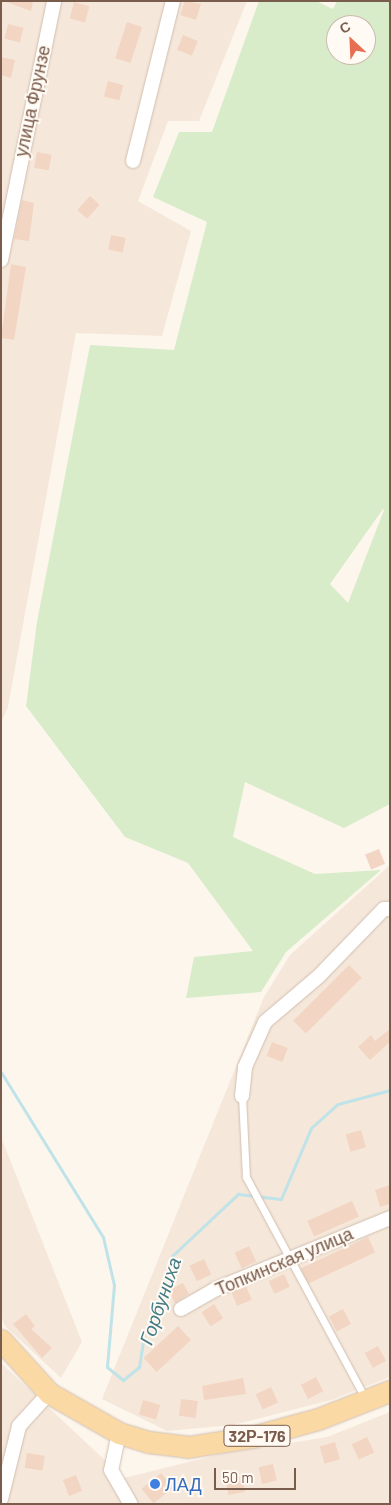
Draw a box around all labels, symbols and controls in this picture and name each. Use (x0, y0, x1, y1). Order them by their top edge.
north arrow (326, 15, 376, 65)
text: С (337, 17, 353, 37)
street label: улица Фрунзе (10, 43, 54, 159)
street label: Топкинская улица (212, 1222, 356, 1300)
water label: Горбуниха (134, 1254, 186, 1348)
road number: 32Р-176 (223, 1422, 291, 1450)
scale bar (216, 1458, 298, 1490)
text: 50 m (222, 1468, 254, 1486)
place label: ЛАД (165, 1473, 202, 1495)
marker: ЛАД (149, 1478, 161, 1490)

